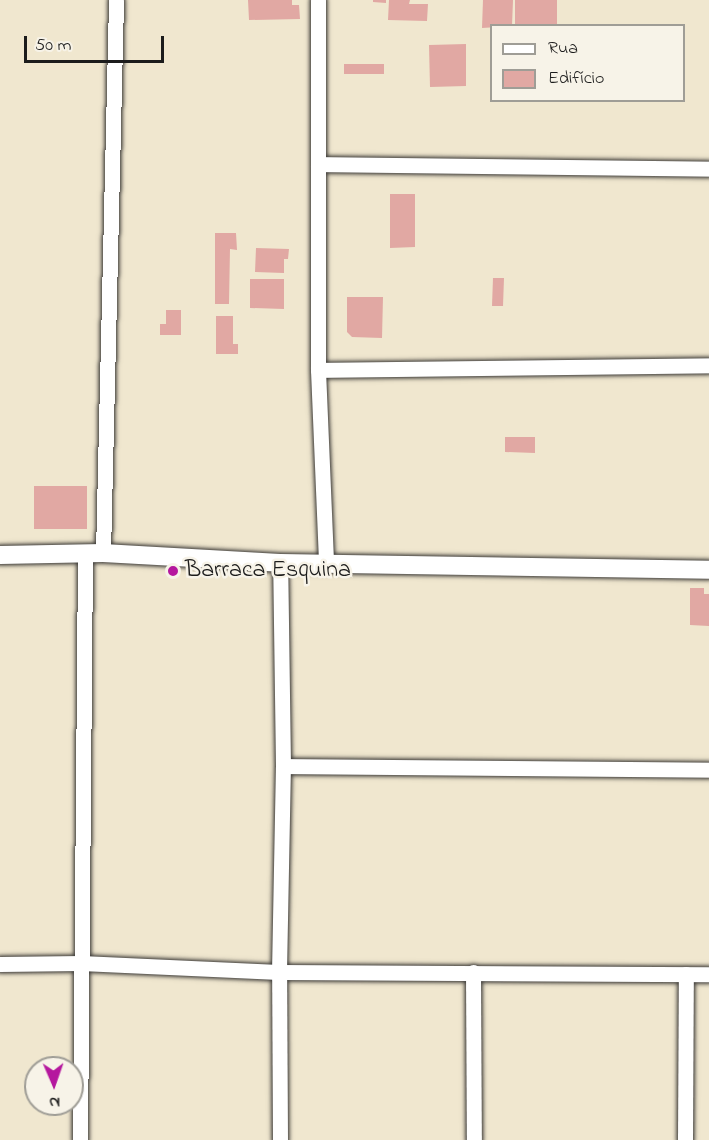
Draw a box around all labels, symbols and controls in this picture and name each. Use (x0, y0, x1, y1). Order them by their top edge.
scale bar (27, 24, 166, 62)
legend (490, 24, 685, 102)
text: 50 m (35, 33, 72, 59)
text: Rua (548, 36, 578, 62)
text: Edifício (548, 66, 604, 92)
place label: Barraca Esquina (185, 557, 351, 585)
marker: Barraca Esquina (166, 564, 180, 578)
north arrow (24, 1056, 84, 1116)
text: N (49, 1090, 60, 1114)

